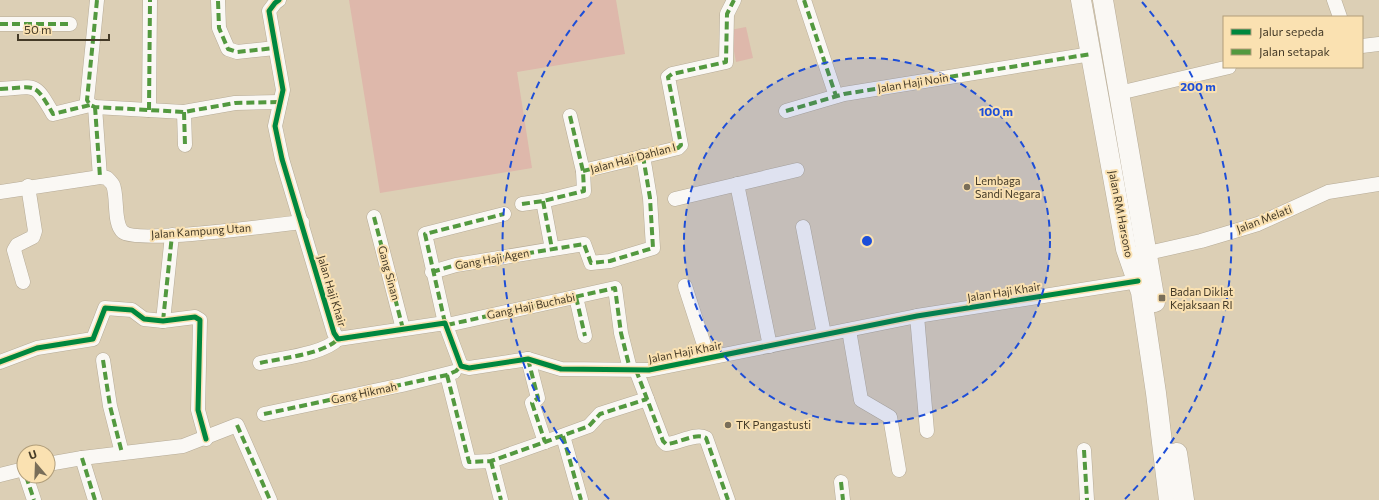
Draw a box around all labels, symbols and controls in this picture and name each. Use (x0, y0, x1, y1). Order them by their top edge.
scale bar (18, 16, 109, 42)
legend (1223, 16, 1363, 68)
text: 50 m (24, 22, 52, 36)
text: Jalur sepeda (1259, 24, 1324, 39)
text: Jalan setapak (1259, 44, 1331, 59)
street label: Jalan Haji Noin (877, 70, 949, 96)
text: 200 m (1180, 79, 1216, 93)
text: 100 m (979, 104, 1013, 118)
street label: Jalan Haji Dahlan I (589, 140, 677, 176)
street label: Jalan RM Harsono (1106, 169, 1136, 259)
place label: Lembaga Sandi Negara (975, 174, 1041, 200)
marker: Lembaga Sandi Negara (962, 182, 972, 192)
street label: Jalan Melati (1234, 202, 1294, 236)
street label: Jalan Kampung Utan (150, 221, 252, 241)
centre of rings (860, 234, 874, 248)
street label: Gang Sinan (376, 244, 403, 302)
street label: Gang Haji Agen (454, 246, 530, 271)
street label: Jalan Haji Khair (314, 253, 350, 329)
street label: Jalan Haji Khair (966, 279, 1042, 305)
place label: Badan Diklat Kejaksaan RI (1170, 285, 1234, 311)
street label: Gang Haji Buchabi (486, 290, 576, 321)
marker: Badan Diklat Kejaksaan RI (1157, 293, 1167, 303)
street label: Jalan Haji Khair (647, 338, 723, 366)
street label: Gang Hikmah (330, 379, 398, 406)
place label: TK Pangastusti (736, 418, 811, 431)
marker: TK Pangastusti (723, 420, 733, 430)
north arrow (16, 444, 56, 484)
text: U (27, 447, 38, 462)

